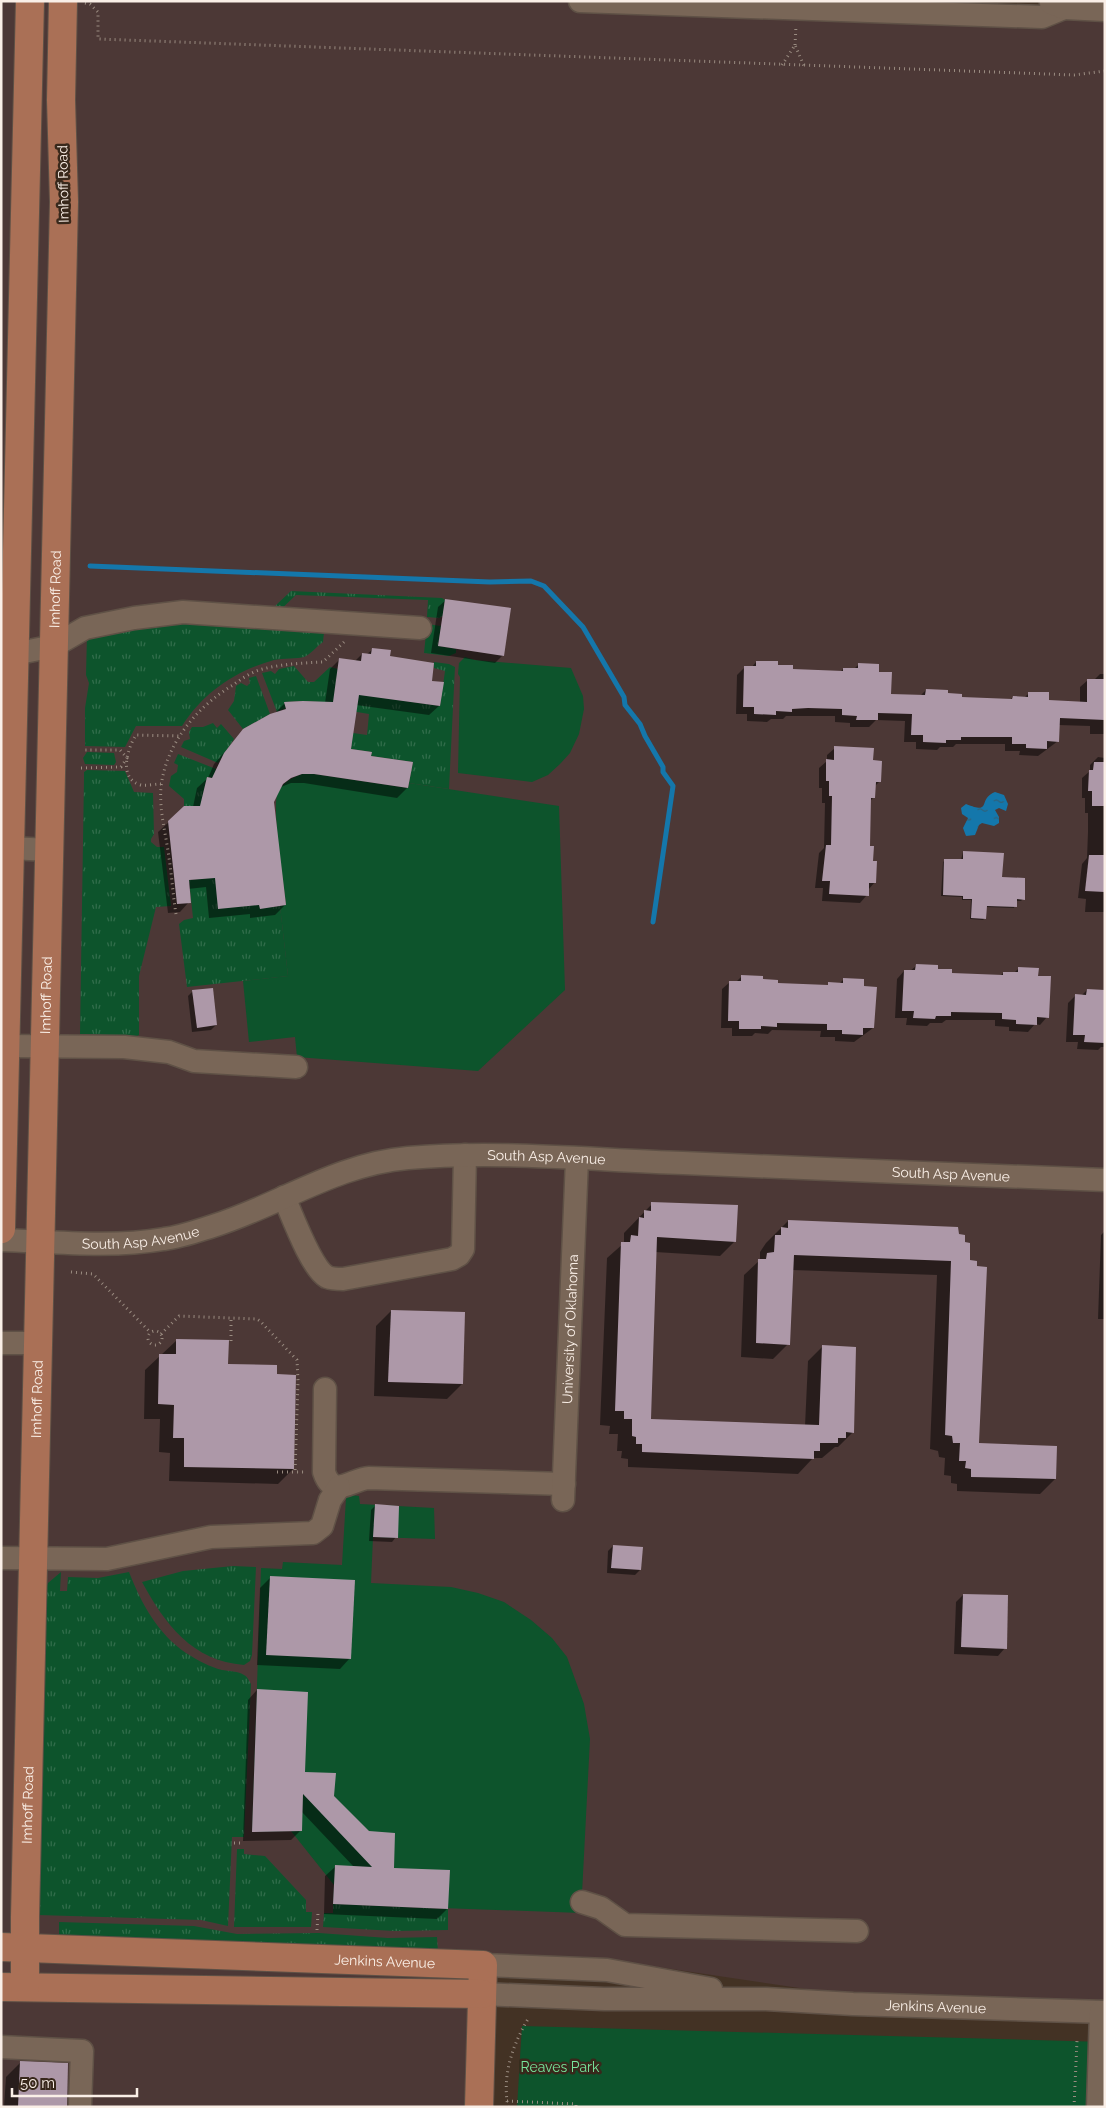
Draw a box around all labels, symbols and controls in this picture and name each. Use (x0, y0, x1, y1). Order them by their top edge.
street label: Imhoff Road (54, 145, 72, 223)
street label: Imhoff Road (46, 550, 64, 628)
street label: Imhoff Road (37, 956, 55, 1034)
street label: South Asp Avenue (487, 1147, 606, 1167)
street label: South Asp Avenue (892, 1164, 1010, 1184)
street label: South Asp Avenue (82, 1223, 201, 1252)
street label: University of Oklahoma (559, 1254, 581, 1404)
street label: Imhoff Road (28, 1360, 46, 1438)
street label: Imhoff Road (19, 1766, 36, 1844)
street label: Jenkins Avenue (334, 1951, 435, 1971)
street label: Jenkins Avenue (885, 1997, 986, 2016)
park label: Reaves Park (521, 2059, 600, 2075)
scale bar (12, 2066, 138, 2098)
text: 50 m (20, 2074, 55, 2092)

